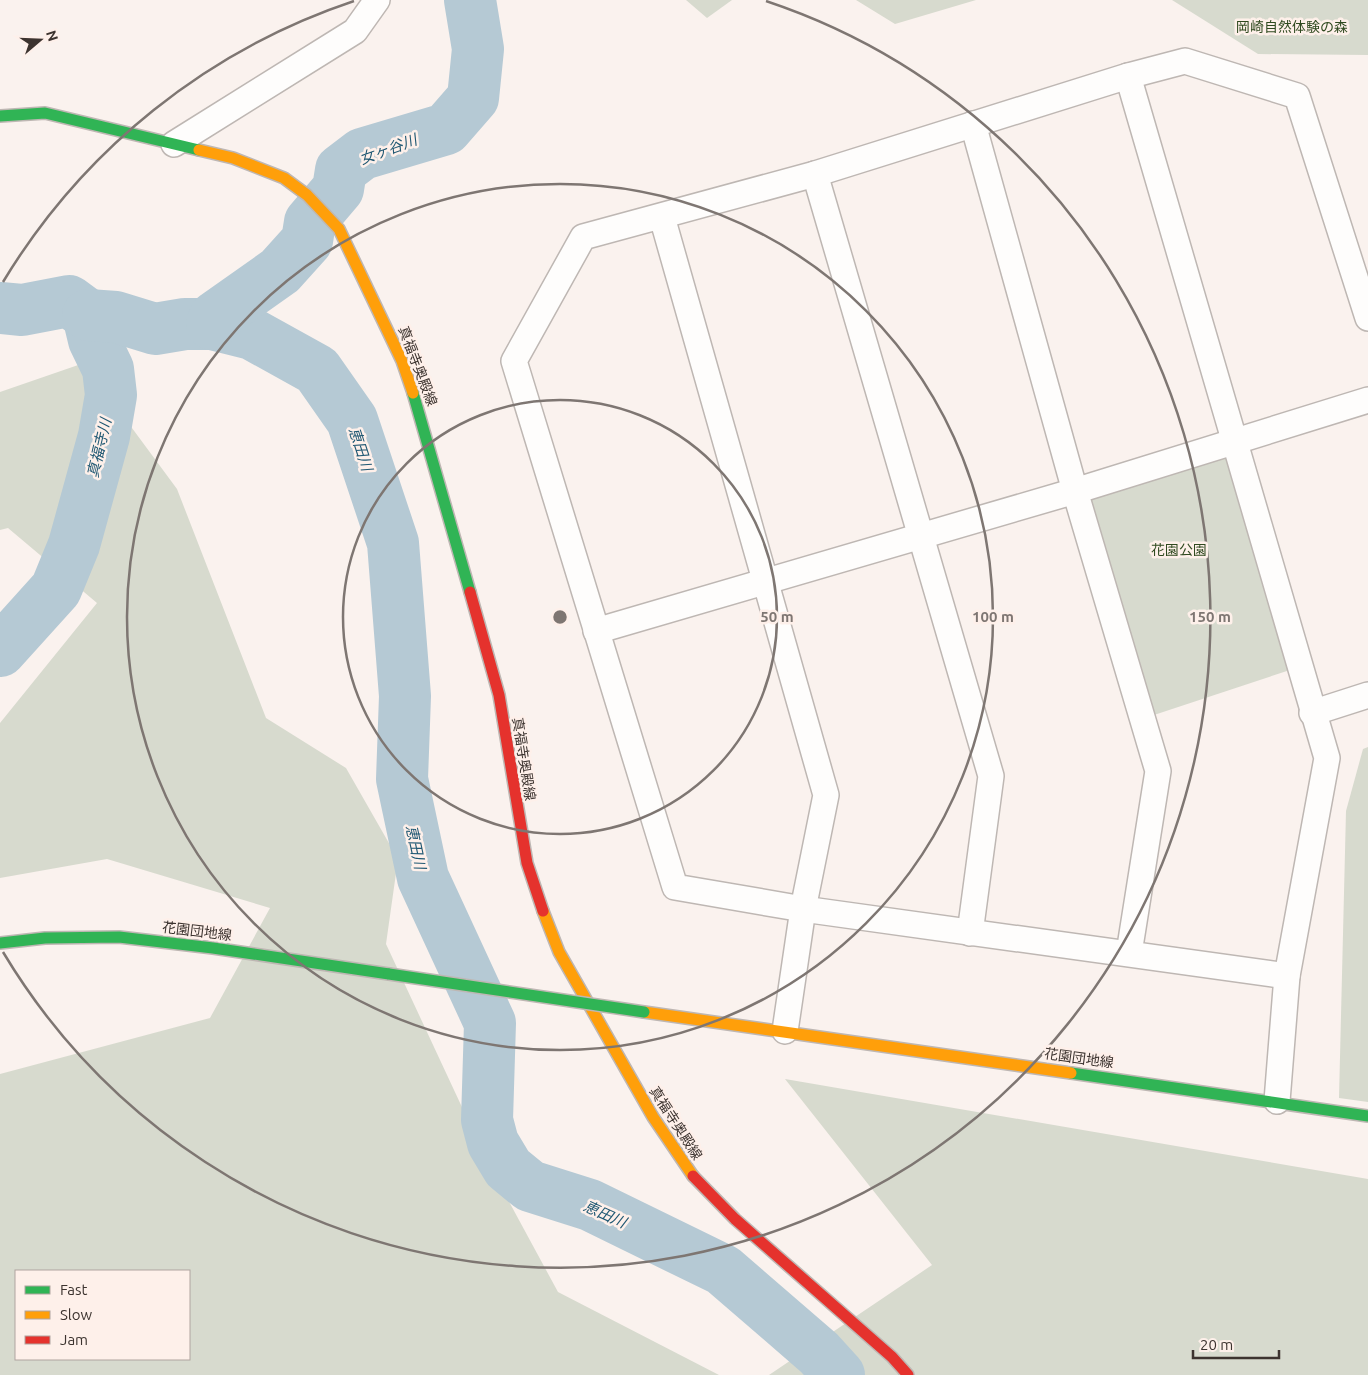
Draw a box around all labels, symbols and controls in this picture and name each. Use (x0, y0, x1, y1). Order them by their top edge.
north arrow (15, 15, 65, 65)
park label: 岡崎自然体験の森 (1236, 19, 1348, 35)
text: N (43, 28, 62, 43)
water label: 女ヶ谷川 (357, 130, 421, 167)
street label: 真福寺奥殿線 (395, 324, 441, 408)
water label: 真福寺川 (84, 415, 114, 479)
water label: 恵田川 (346, 425, 377, 475)
park label: 花園公園 (1151, 542, 1207, 558)
centre of rings (551, 608, 569, 626)
text: 50 m (760, 608, 794, 625)
text: 100 m (972, 608, 1014, 625)
text: 150 m (1189, 608, 1231, 625)
street label: 真福寺奥殿線 (510, 716, 538, 802)
water label: 恵田川 (403, 823, 429, 873)
street label: 花園団地線 (161, 919, 233, 943)
street label: 花園団地線 (1043, 1045, 1115, 1071)
street label: 真福寺奥殿線 (646, 1083, 706, 1163)
water label: 恵田川 (581, 1197, 631, 1232)
legend (15, 1270, 190, 1360)
text: Fast (60, 1281, 88, 1298)
text: Slow (60, 1306, 93, 1323)
scale bar (1193, 1328, 1279, 1360)
text: Jam (60, 1331, 88, 1348)
text: 20 m (1200, 1336, 1233, 1353)

